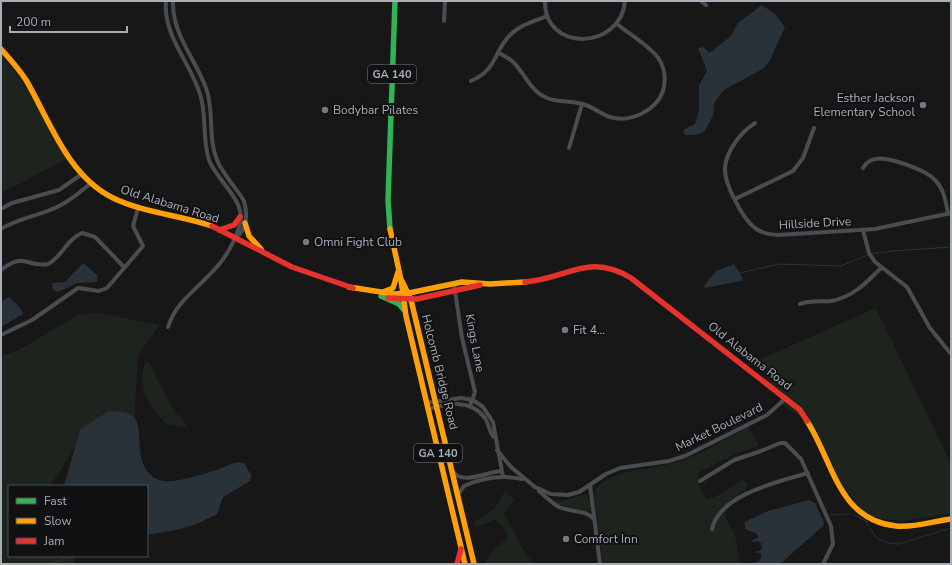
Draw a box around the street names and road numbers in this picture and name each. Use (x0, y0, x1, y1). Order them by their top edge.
road number: GA 140 (368, 65, 416, 83)
street label: Old Alabama Road (119, 181, 221, 227)
street label: Hillside Drive (778, 213, 852, 233)
street label: Kings Lane (462, 312, 488, 374)
street label: Holcomb Bridge Road (418, 313, 462, 431)
street label: Old Alabama Road (705, 318, 795, 394)
street label: Market Boulevard (673, 399, 765, 455)
road number: GA 140 (414, 444, 462, 462)

